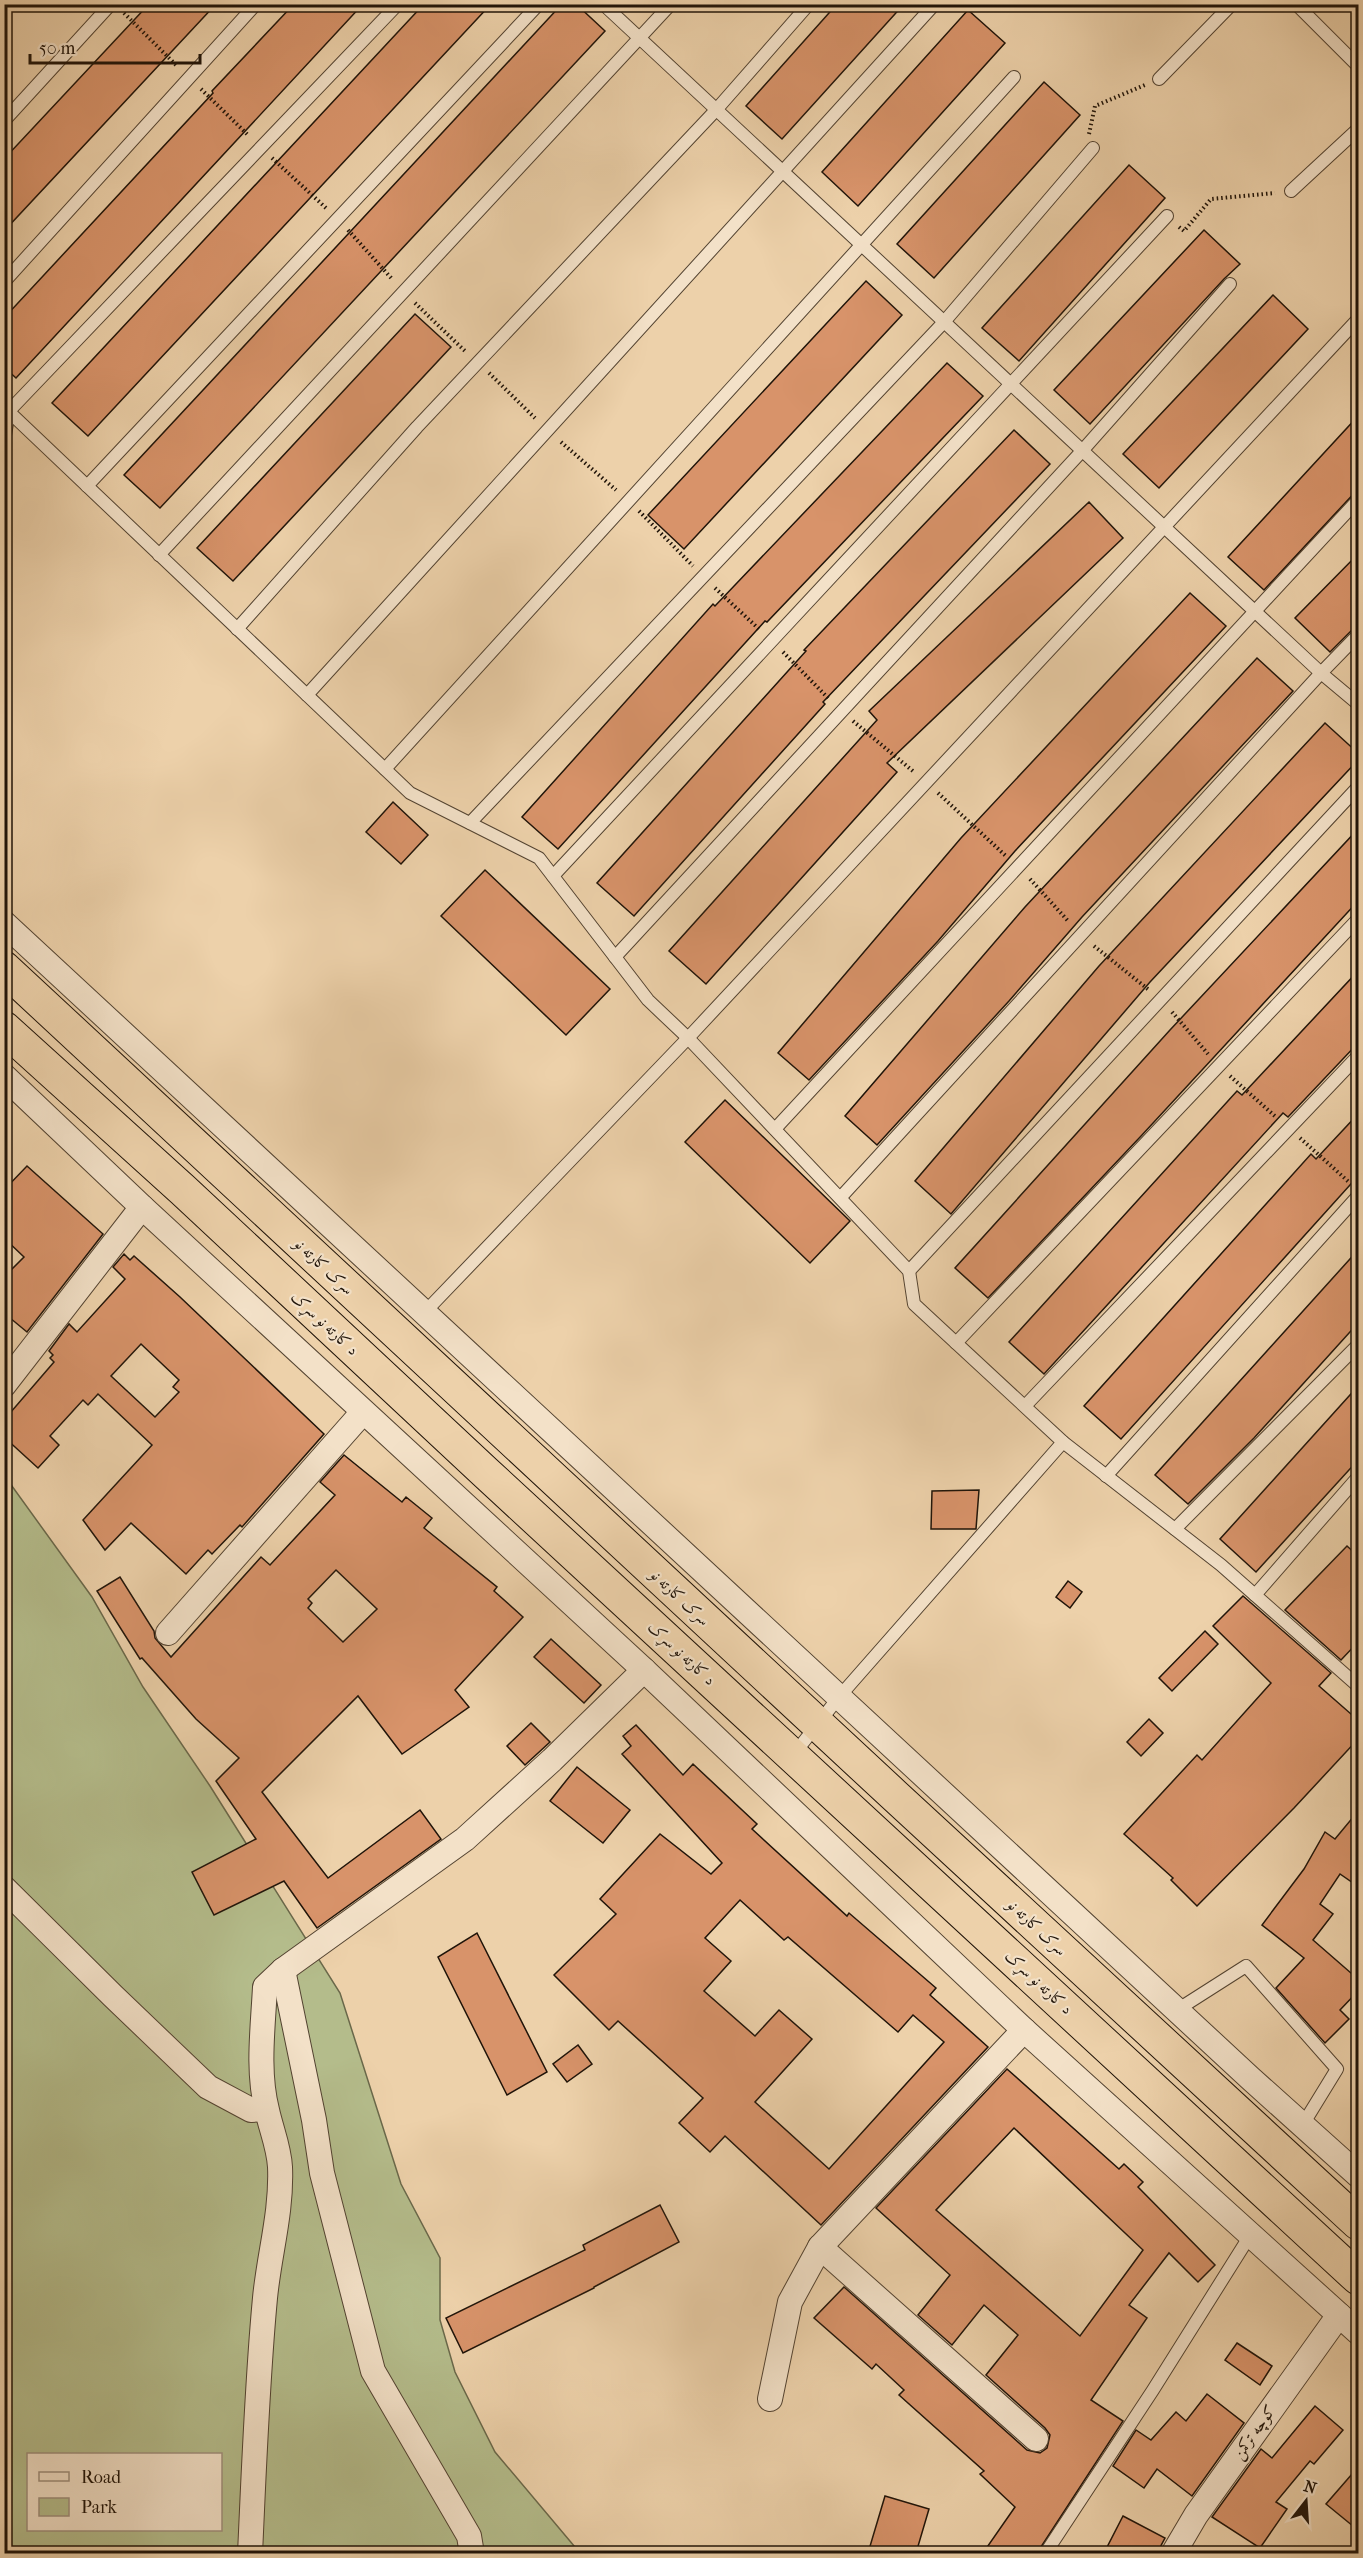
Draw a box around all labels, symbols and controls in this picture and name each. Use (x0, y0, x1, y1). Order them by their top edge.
scale bar (30, 27, 200, 65)
text: 50 m (39, 38, 76, 59)
street label: سرک کارته نو (288, 1232, 358, 1299)
street label: د کارته نو سړک (285, 1287, 363, 1361)
street label: سرک کارته نو (644, 1563, 714, 1630)
street label: د کارته نو سړک (642, 1617, 720, 1691)
street label: سرک کارته نو (1001, 1893, 1071, 1960)
street label: د کارته نو سړک (999, 1946, 1077, 2020)
street label: کوچه ترکمن (1228, 2401, 1281, 2464)
legend (27, 2453, 222, 2531)
text: Road (81, 2467, 121, 2488)
north arrow (1276, 2471, 1336, 2531)
text: N (1302, 2476, 1320, 2498)
text: Park (81, 2497, 118, 2518)

